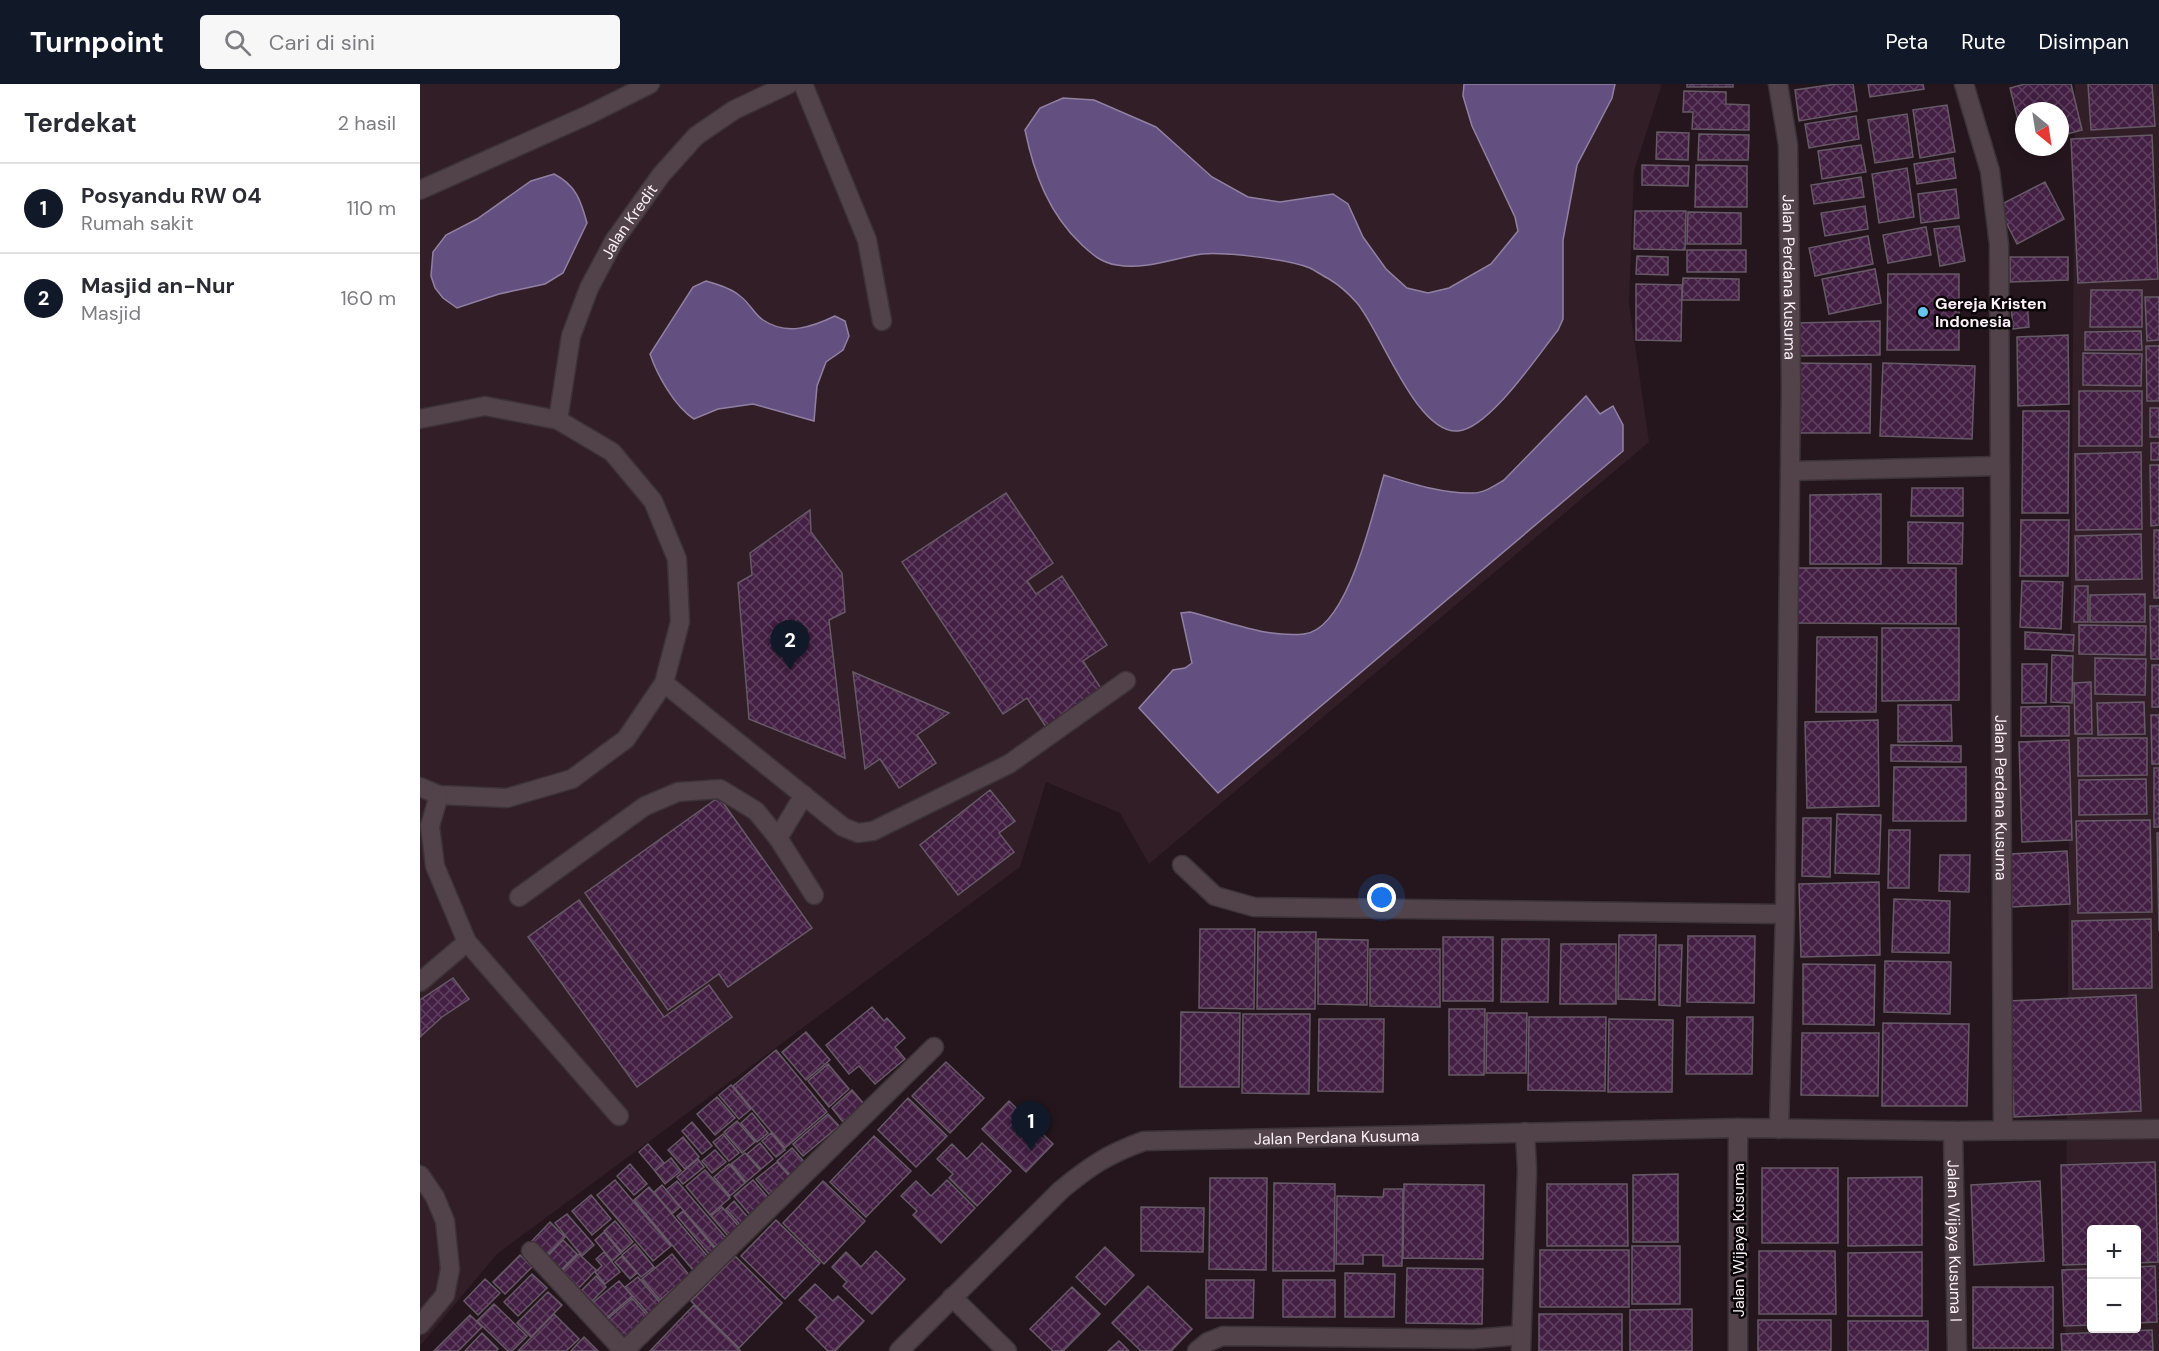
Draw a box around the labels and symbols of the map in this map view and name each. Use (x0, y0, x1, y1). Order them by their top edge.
north arrow (2015, 102, 2069, 156)
street label: Jalan Kredit (596, 180, 662, 263)
street label: Jalan Perdana Kusuma (1778, 194, 1801, 360)
place label: Gereja Kristen Indonesia (1935, 293, 2047, 332)
marker: Gereja Kristen Indonesia (1916, 305, 1930, 319)
pin: 2 (770, 620, 809, 670)
street label: Jalan Perdana Kusuma (1990, 715, 2012, 880)
your location (1367, 883, 1396, 912)
pin: 1 (1012, 1102, 1050, 1151)
street label: Jalan Perdana Kusuma (1254, 1125, 1420, 1150)
street label: Jalan Wijaya Kusuma I (1943, 1160, 1966, 1322)
street label: Jalan Wijaya Kusuma (1728, 1163, 1749, 1317)

